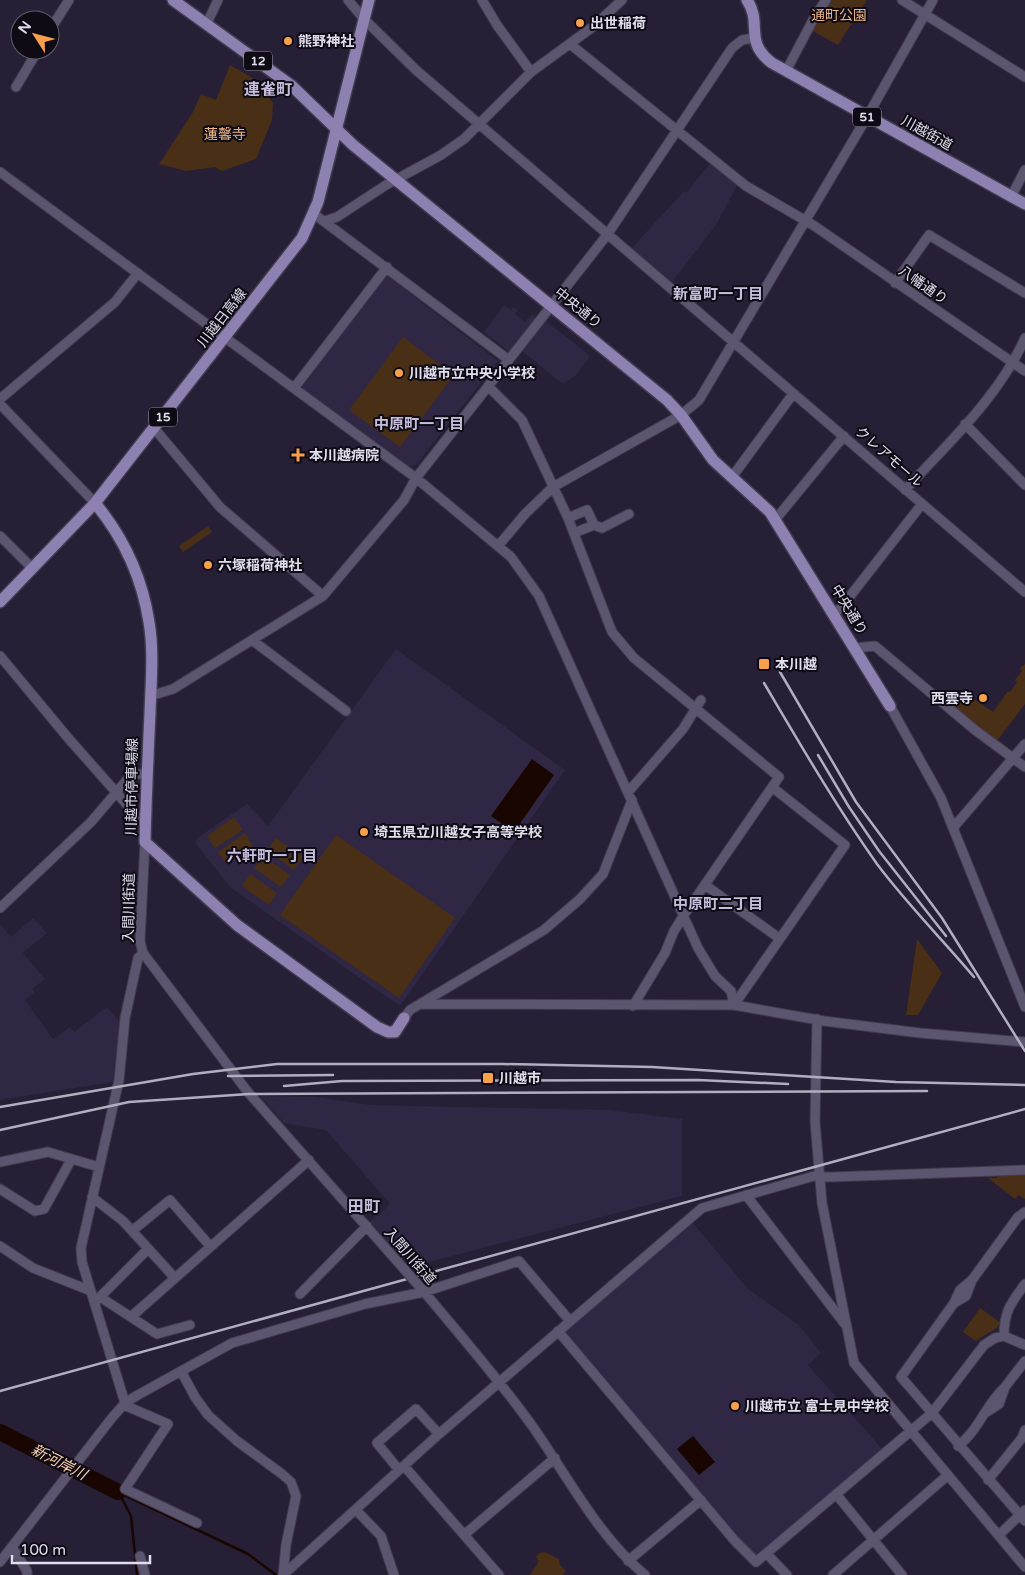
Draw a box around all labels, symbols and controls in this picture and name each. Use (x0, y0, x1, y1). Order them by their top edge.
park label: 通町公園 (811, 7, 867, 24)
north arrow (10, 10, 60, 60)
place label: 出世稲荷 (590, 15, 646, 32)
marker: 出世稲荷 (574, 17, 586, 29)
text: N (15, 18, 35, 37)
place label: 熊野神社 (298, 33, 354, 50)
marker: 熊野神社 (282, 35, 294, 47)
road number: 12 (244, 51, 272, 70)
district label: 連雀町 (244, 80, 292, 100)
road number: 51 (853, 108, 881, 126)
street label: 川越街道 (898, 112, 956, 154)
park label: 蓮馨寺 (204, 126, 246, 143)
street label: 八幡通り (895, 262, 951, 308)
street label: 中央通り (551, 284, 605, 332)
street label: 川越日高線 (194, 285, 250, 351)
district label: 新富町一丁目 (673, 285, 763, 303)
place label: 川越市立中央小学校 (409, 365, 535, 382)
marker: 川越市立中央小学校 (393, 367, 405, 379)
road number: 15 (149, 408, 177, 427)
district label: 中原町一丁目 (374, 415, 464, 433)
street label: クレアモール (852, 423, 926, 491)
place label: 本川越病院 (309, 447, 379, 464)
marker: 本川越病院 (291, 448, 305, 462)
place label: 六塚稲荷神社 (218, 557, 302, 574)
marker: 六塚稲荷神社 (202, 559, 214, 571)
street label: 中央通り (827, 582, 871, 638)
place label: 本川越 (775, 656, 817, 673)
marker: 本川越 (757, 657, 771, 671)
place label: 西雲寺 (931, 690, 973, 707)
marker: 西雲寺 (977, 692, 989, 704)
street label: 川越市停車場線 (123, 738, 141, 836)
place label: 埼玉県立川越女子高等学校 (374, 824, 542, 841)
marker: 埼玉県立川越女子高等学校 (358, 826, 370, 838)
district label: 六軒町一丁目 (227, 847, 317, 865)
street label: 入間川街道 (120, 873, 138, 943)
district label: 中原町二丁目 (673, 895, 763, 913)
place label: 川越市 (499, 1070, 541, 1087)
marker: 川越市 (481, 1071, 495, 1085)
district label: 田町 (348, 1197, 380, 1217)
street label: 入間川街道 (381, 1224, 439, 1288)
place label: 川越市立 富士見中学校 (745, 1398, 889, 1415)
marker: 川越市立 富士見中学校 (729, 1400, 741, 1412)
water label: 新河岸川 (28, 1440, 92, 1485)
scale bar (12, 1532, 150, 1564)
text: 100 m (20, 1541, 66, 1559)

